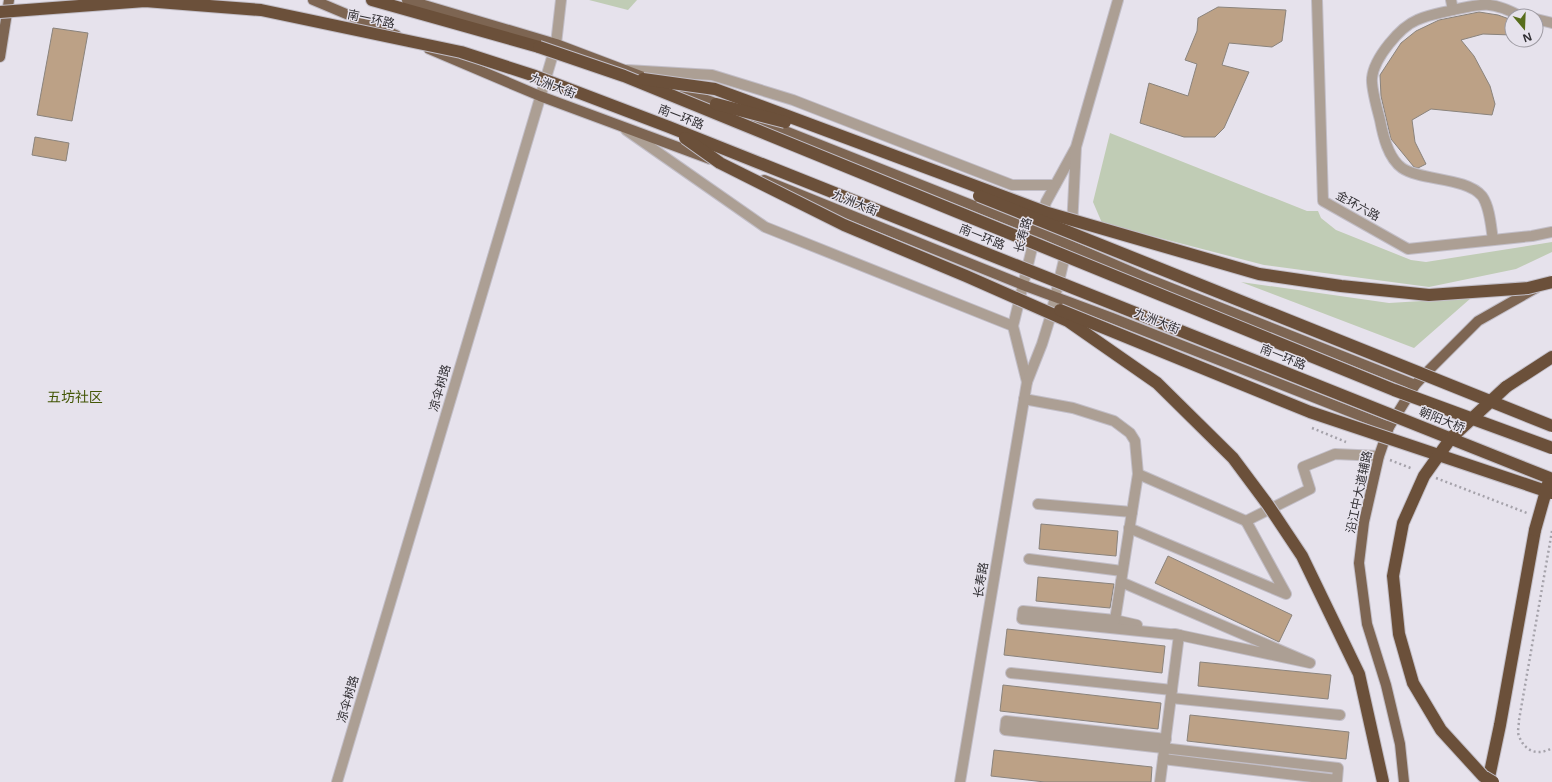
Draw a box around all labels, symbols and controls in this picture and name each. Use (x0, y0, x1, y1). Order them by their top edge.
street label: 南一环路 (346, 5, 396, 32)
north arrow (1504, 8, 1544, 48)
text: N (1521, 29, 1534, 46)
street label: 九洲大街 (528, 69, 579, 102)
street label: 南一环路 (656, 100, 707, 133)
street label: 九洲大街 (830, 186, 881, 219)
street label: 金环六路 (1333, 186, 1383, 225)
street label: 长寿路 (1010, 215, 1035, 254)
street label: 南一环路 (957, 220, 1008, 253)
street label: 九洲大街 (1132, 304, 1183, 337)
street label: 南一环路 (1258, 340, 1309, 373)
street label: 凉伞树路 (425, 362, 454, 413)
district label: 五坊社区 (47, 387, 103, 406)
street label: 朝阳大桥 (1417, 403, 1468, 436)
street label: 沿江中大道辅路 (1341, 449, 1376, 535)
street label: 长寿路 (969, 561, 992, 599)
street label: 凉伞树路 (333, 673, 362, 724)

